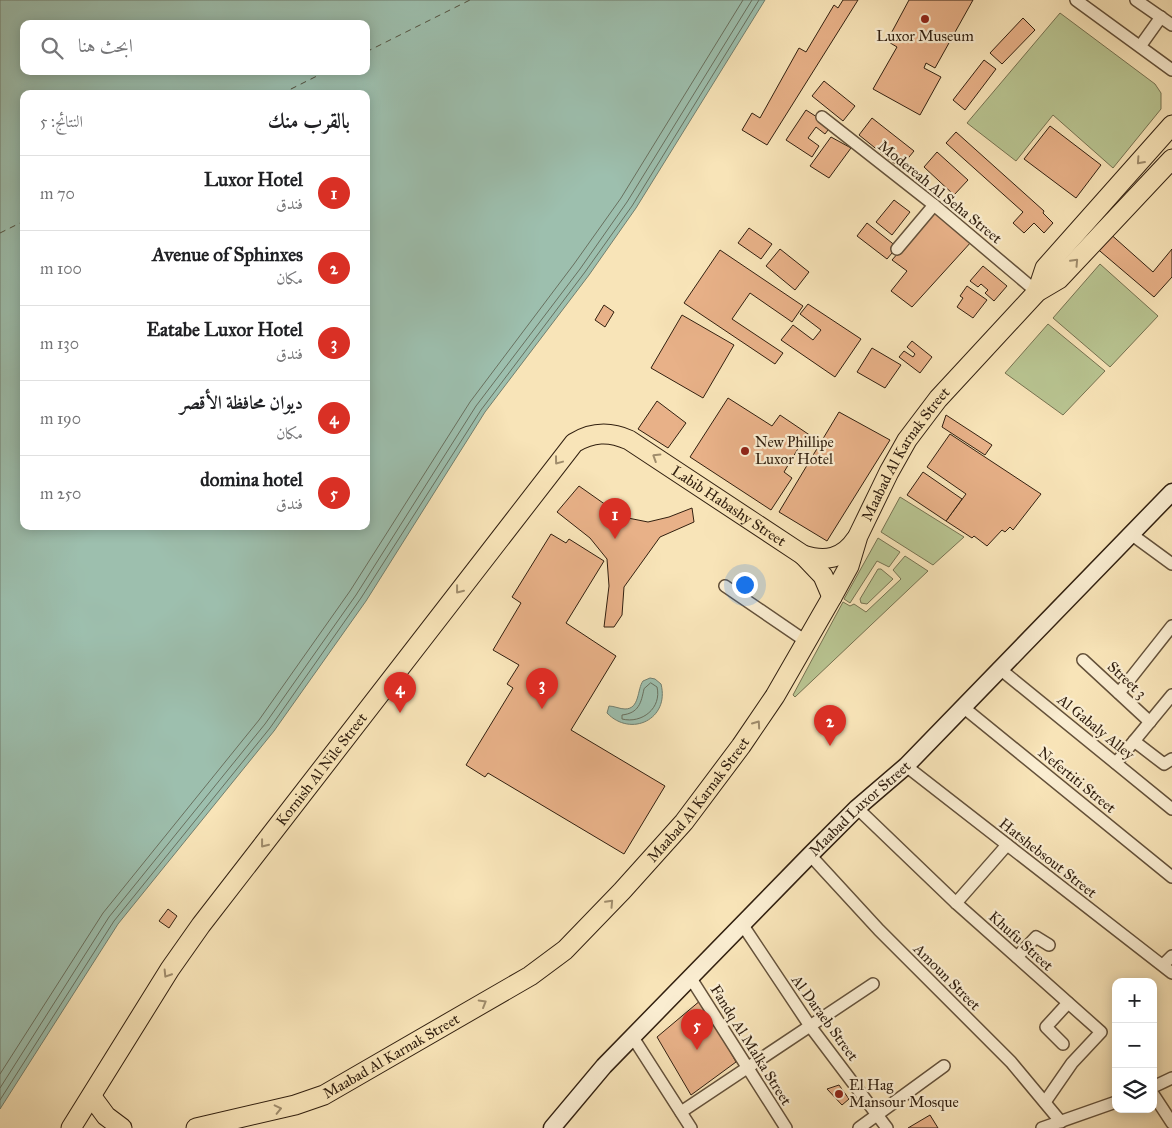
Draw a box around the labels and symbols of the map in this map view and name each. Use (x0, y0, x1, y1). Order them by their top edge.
marker: Luxor Museum (919, 13, 931, 25)
place label: Luxor Museum (876, 27, 974, 45)
street label: Modereah Al Seha Street (875, 137, 1006, 248)
one-way arrow (1136, 156, 1145, 165)
one-way arrow (1069, 259, 1078, 268)
street label: Maabad Al Karnak Street (858, 383, 954, 524)
place label: New Phillipe Luxor Hotel (755, 433, 834, 468)
marker: New Phillipe Luxor Hotel (739, 445, 751, 457)
one-way arrow (653, 454, 662, 464)
one-way arrow (555, 455, 564, 465)
street label: Labib Habashy Street (668, 462, 790, 551)
pin: 1 (599, 498, 631, 539)
your location (732, 572, 758, 598)
one-way arrow (456, 584, 465, 594)
street label: Street 3 (1104, 658, 1150, 702)
pin: 3 (526, 668, 558, 709)
pin: 4 (384, 672, 416, 713)
street label: Al Gabaly Alley (1053, 690, 1139, 764)
pin: 2 (814, 705, 846, 746)
street label: Kornish Al Nile Street (272, 709, 371, 829)
one-way arrow (751, 720, 760, 729)
street label: Maabad Al Karnak Street (643, 733, 754, 866)
street label: Nefertiti Street (1034, 743, 1120, 817)
street label: Maabad Luxor Street (805, 757, 915, 860)
street label: Hatshebsout Street (996, 814, 1101, 902)
one-way arrow (261, 838, 270, 848)
one-way arrow (604, 900, 613, 909)
street label: Khufu Street (985, 907, 1057, 975)
street label: Amoun Street (909, 939, 985, 1015)
one-way arrow (164, 969, 174, 978)
street label: Al Daraeb Street (787, 971, 863, 1065)
street label: Fandq Al Malka Street (706, 981, 796, 1110)
one-way arrow (478, 1000, 487, 1010)
street label: Maabad Al Karnak Street (320, 1009, 463, 1103)
pin: 5 (681, 1009, 713, 1050)
place label: El Hag Mansour Mosque (849, 1076, 959, 1112)
marker: El Hag Mansour Mosque (833, 1088, 845, 1100)
one-way arrow (273, 1104, 282, 1115)

